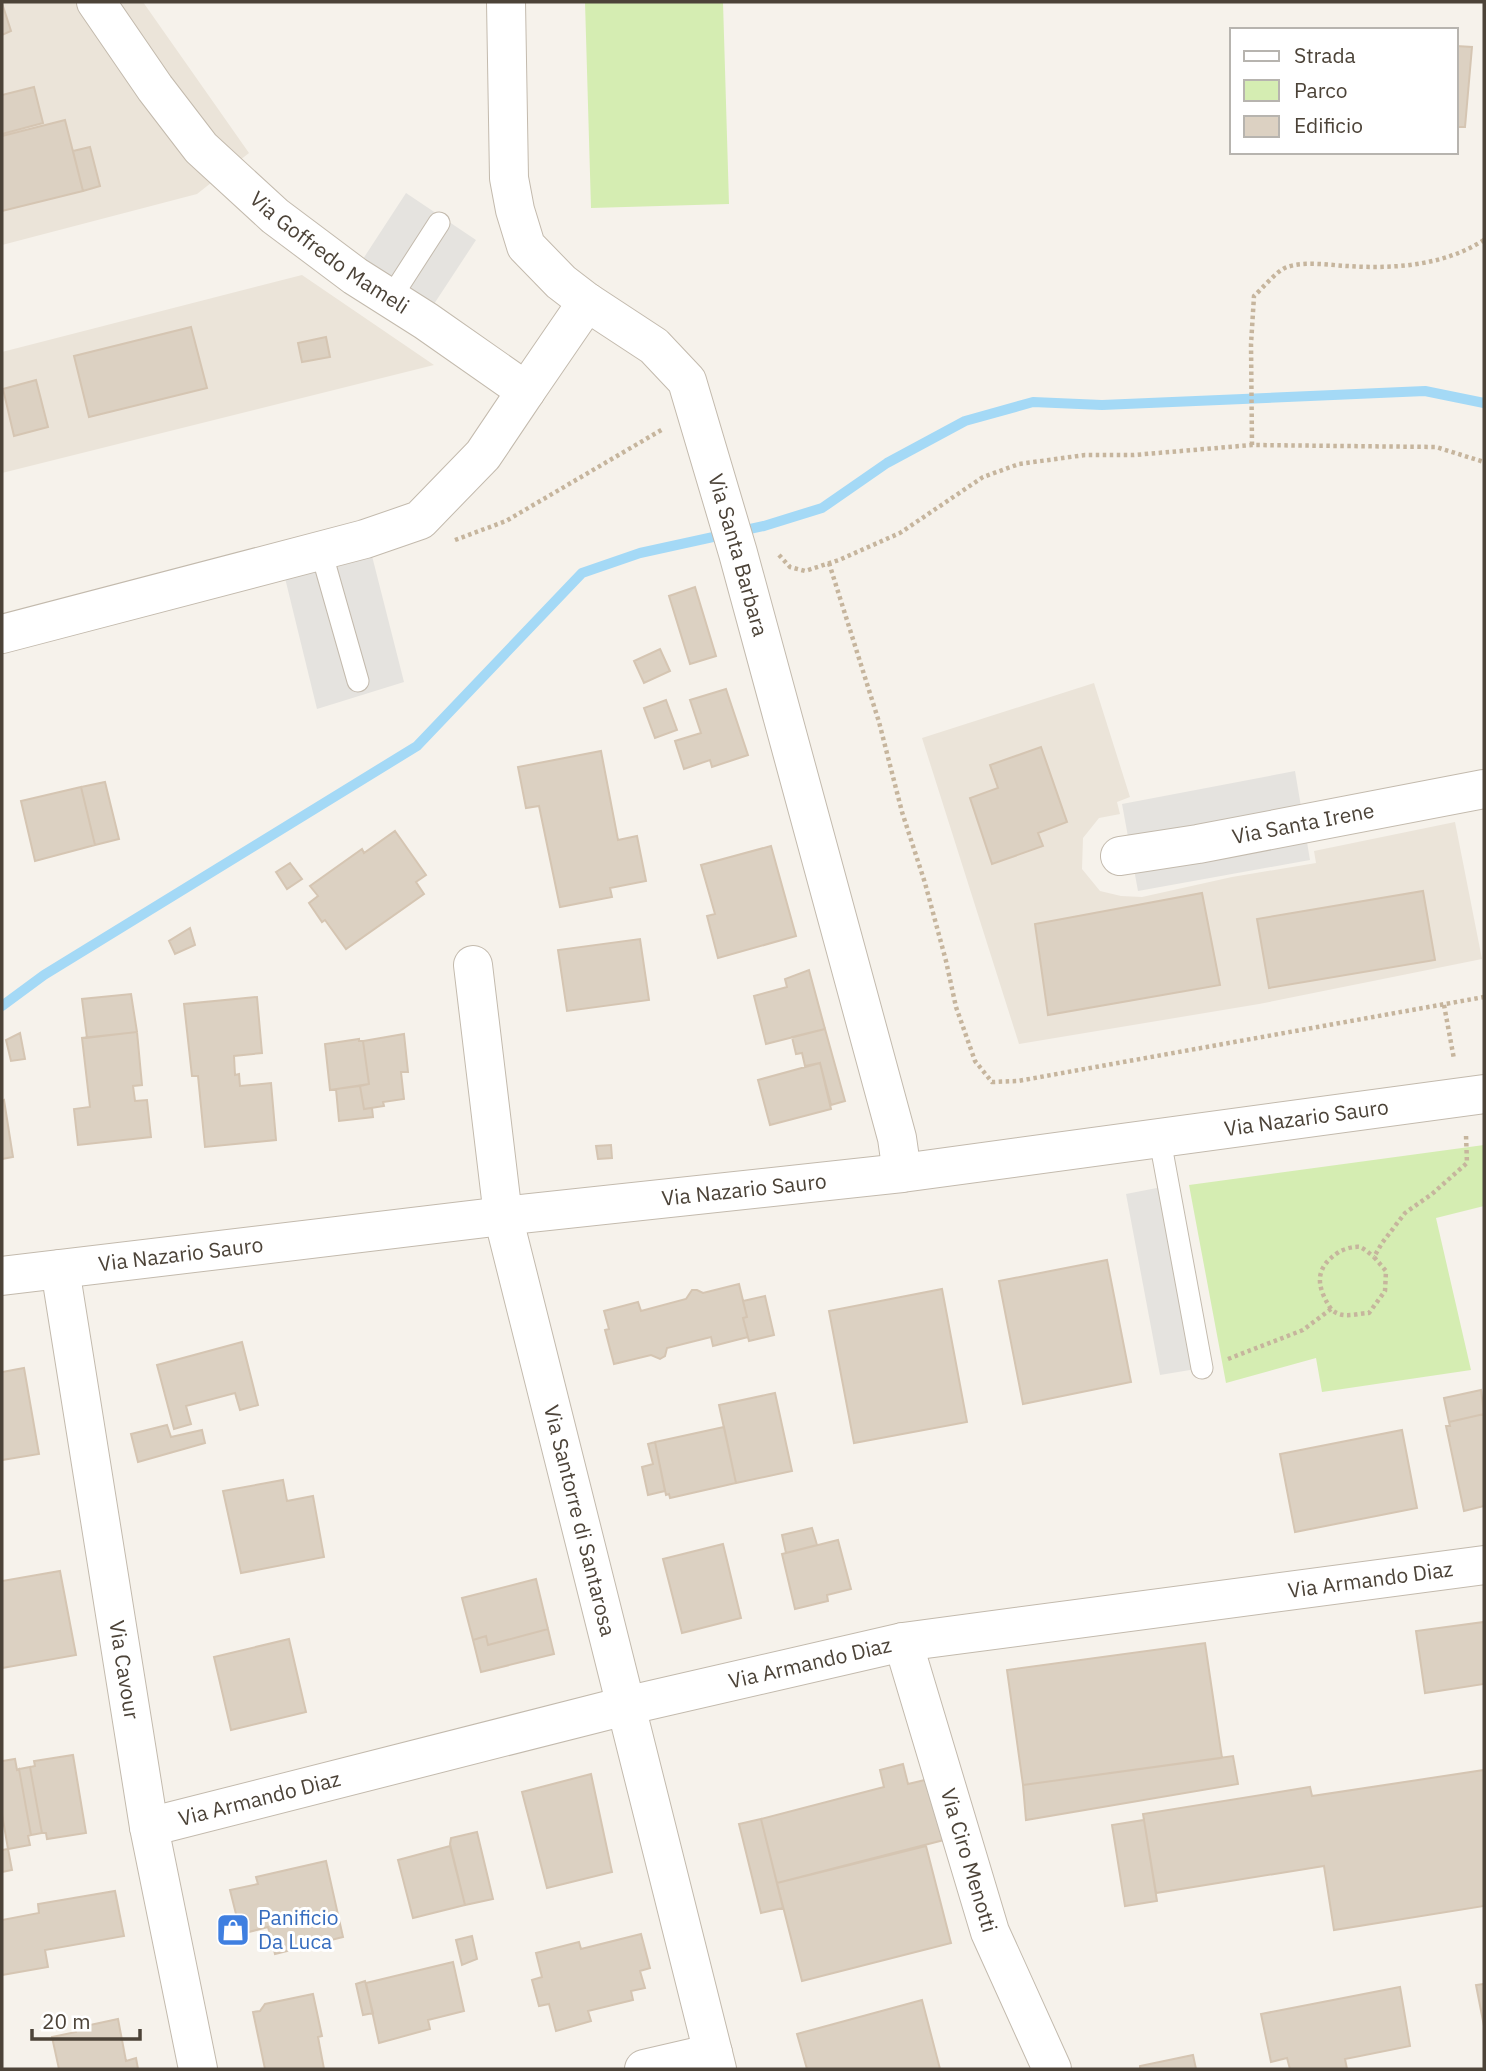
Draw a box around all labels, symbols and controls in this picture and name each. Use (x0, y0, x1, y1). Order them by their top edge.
legend (1230, 28, 1458, 154)
text: Strada (1294, 41, 1356, 69)
text: Parco (1294, 76, 1348, 104)
text: Edificio (1294, 111, 1363, 139)
street label: Via Goffredo Mameli (244, 185, 415, 320)
street label: Via Santa Barbara (702, 470, 775, 640)
street label: Via Santa Irene (1230, 795, 1376, 850)
street label: Via Nazario Sauro (1222, 1092, 1390, 1142)
street label: Via Nazario Sauro (660, 1166, 828, 1212)
street label: Via Nazario Sauro (97, 1230, 265, 1277)
street label: Via Santorre di Santarosa (538, 1402, 623, 1639)
street label: Via Armando Diaz (1286, 1554, 1455, 1604)
street label: Via Cavour (103, 1618, 147, 1722)
street label: Via Armando Diaz (726, 1630, 894, 1695)
street label: Via Armando Diaz (175, 1764, 343, 1832)
street label: Via Ciro Menotti (935, 1785, 1004, 1935)
place label: Panificio Da Luca (258, 1903, 338, 1955)
shop icon: Panificio Da Luca (214, 1911, 252, 1949)
scale bar (32, 1997, 140, 2041)
text: 20 m (42, 2007, 91, 2035)

